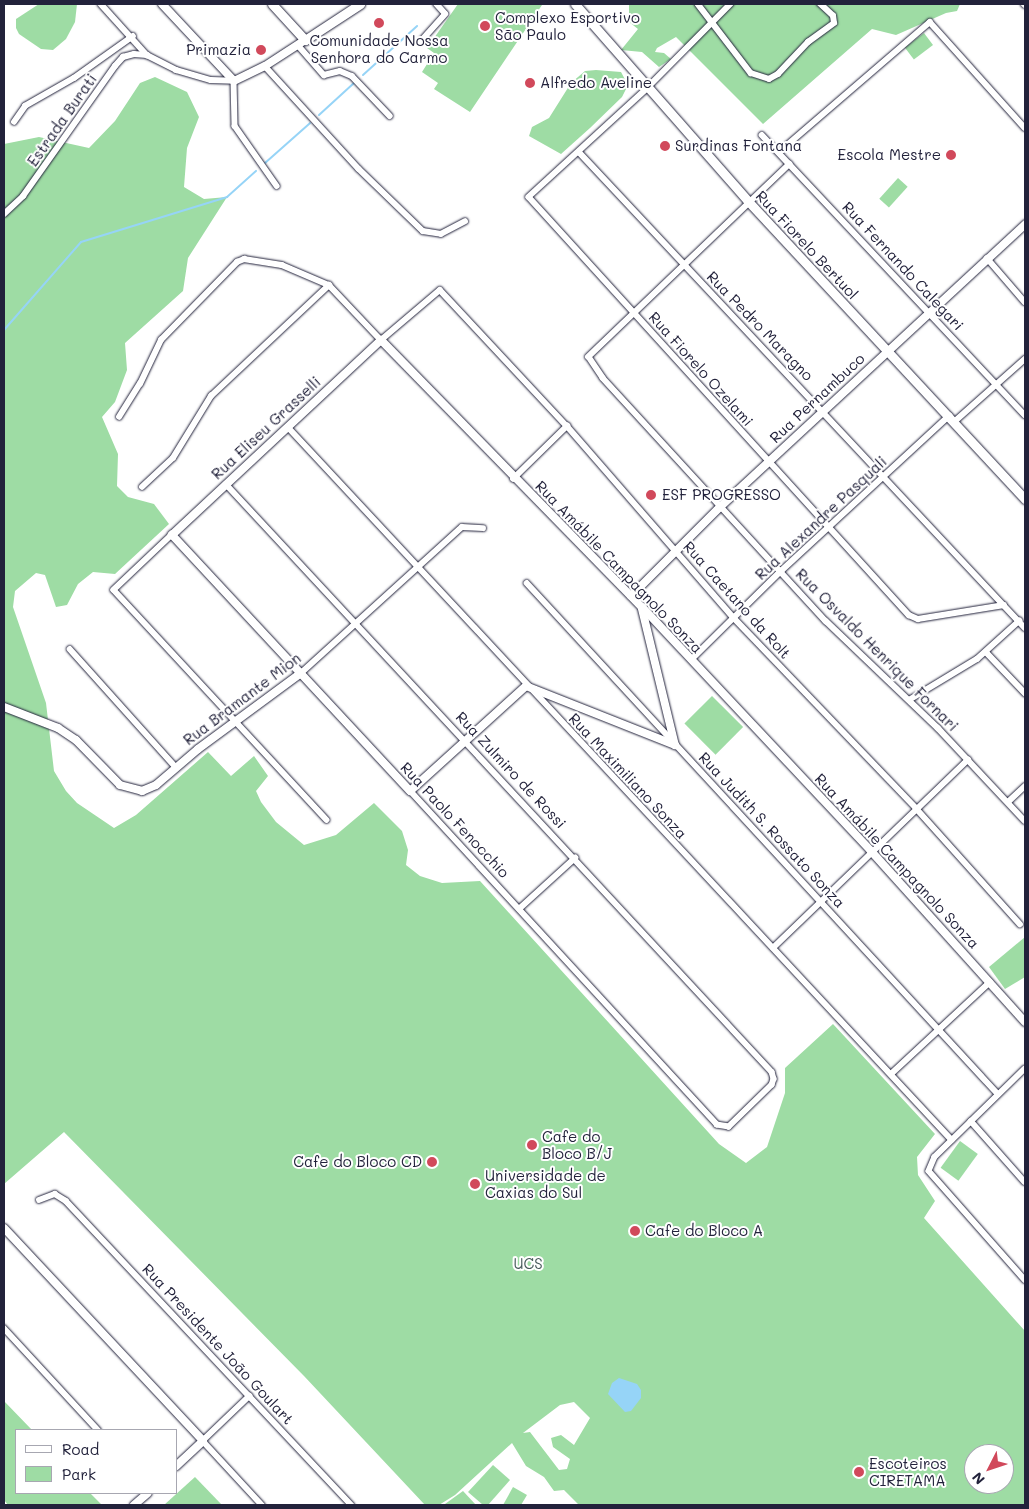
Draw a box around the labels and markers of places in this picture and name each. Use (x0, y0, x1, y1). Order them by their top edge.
place label: Complexo Esportivo São Paulo (495, 8, 640, 43)
marker: Comunidade Nossa Senhora do Carmo (373, 17, 385, 29)
marker: Complexo Esportivo São Paulo (479, 20, 491, 32)
place label: Comunidade Nossa Senhora do Carmo (309, 31, 449, 66)
place label: Primazia (186, 41, 251, 59)
marker: Primazia (255, 44, 267, 56)
place label: Alfredo Aveline (540, 74, 652, 92)
marker: Alfredo Aveline (524, 77, 536, 89)
place label: Surdinas Fontana (675, 137, 802, 155)
marker: Surdinas Fontana (659, 140, 671, 152)
place label: Escola Mestre (838, 146, 941, 164)
marker: Escola Mestre (945, 149, 957, 161)
place label: ESF PROGRESSO (662, 486, 781, 504)
marker: ESF PROGRESSO (644, 488, 658, 502)
place label: Cafe do Bloco B/J (542, 1127, 612, 1162)
marker: Cafe do Bloco B/J (526, 1139, 538, 1151)
place label: Cafe do Bloco CD (293, 1153, 422, 1171)
marker: Cafe do Bloco CD (426, 1156, 438, 1168)
place label: Universidade de Caxias do Sul (485, 1166, 606, 1201)
marker: Universidade de Caxias do Sul (469, 1178, 481, 1190)
place label: Cafe do Bloco A (645, 1222, 763, 1240)
marker: Cafe do Bloco A (629, 1225, 641, 1237)
place label: Escoteiros CIRETAMA (869, 1454, 947, 1489)
marker: Escoteiros CIRETAMA (853, 1466, 865, 1478)

